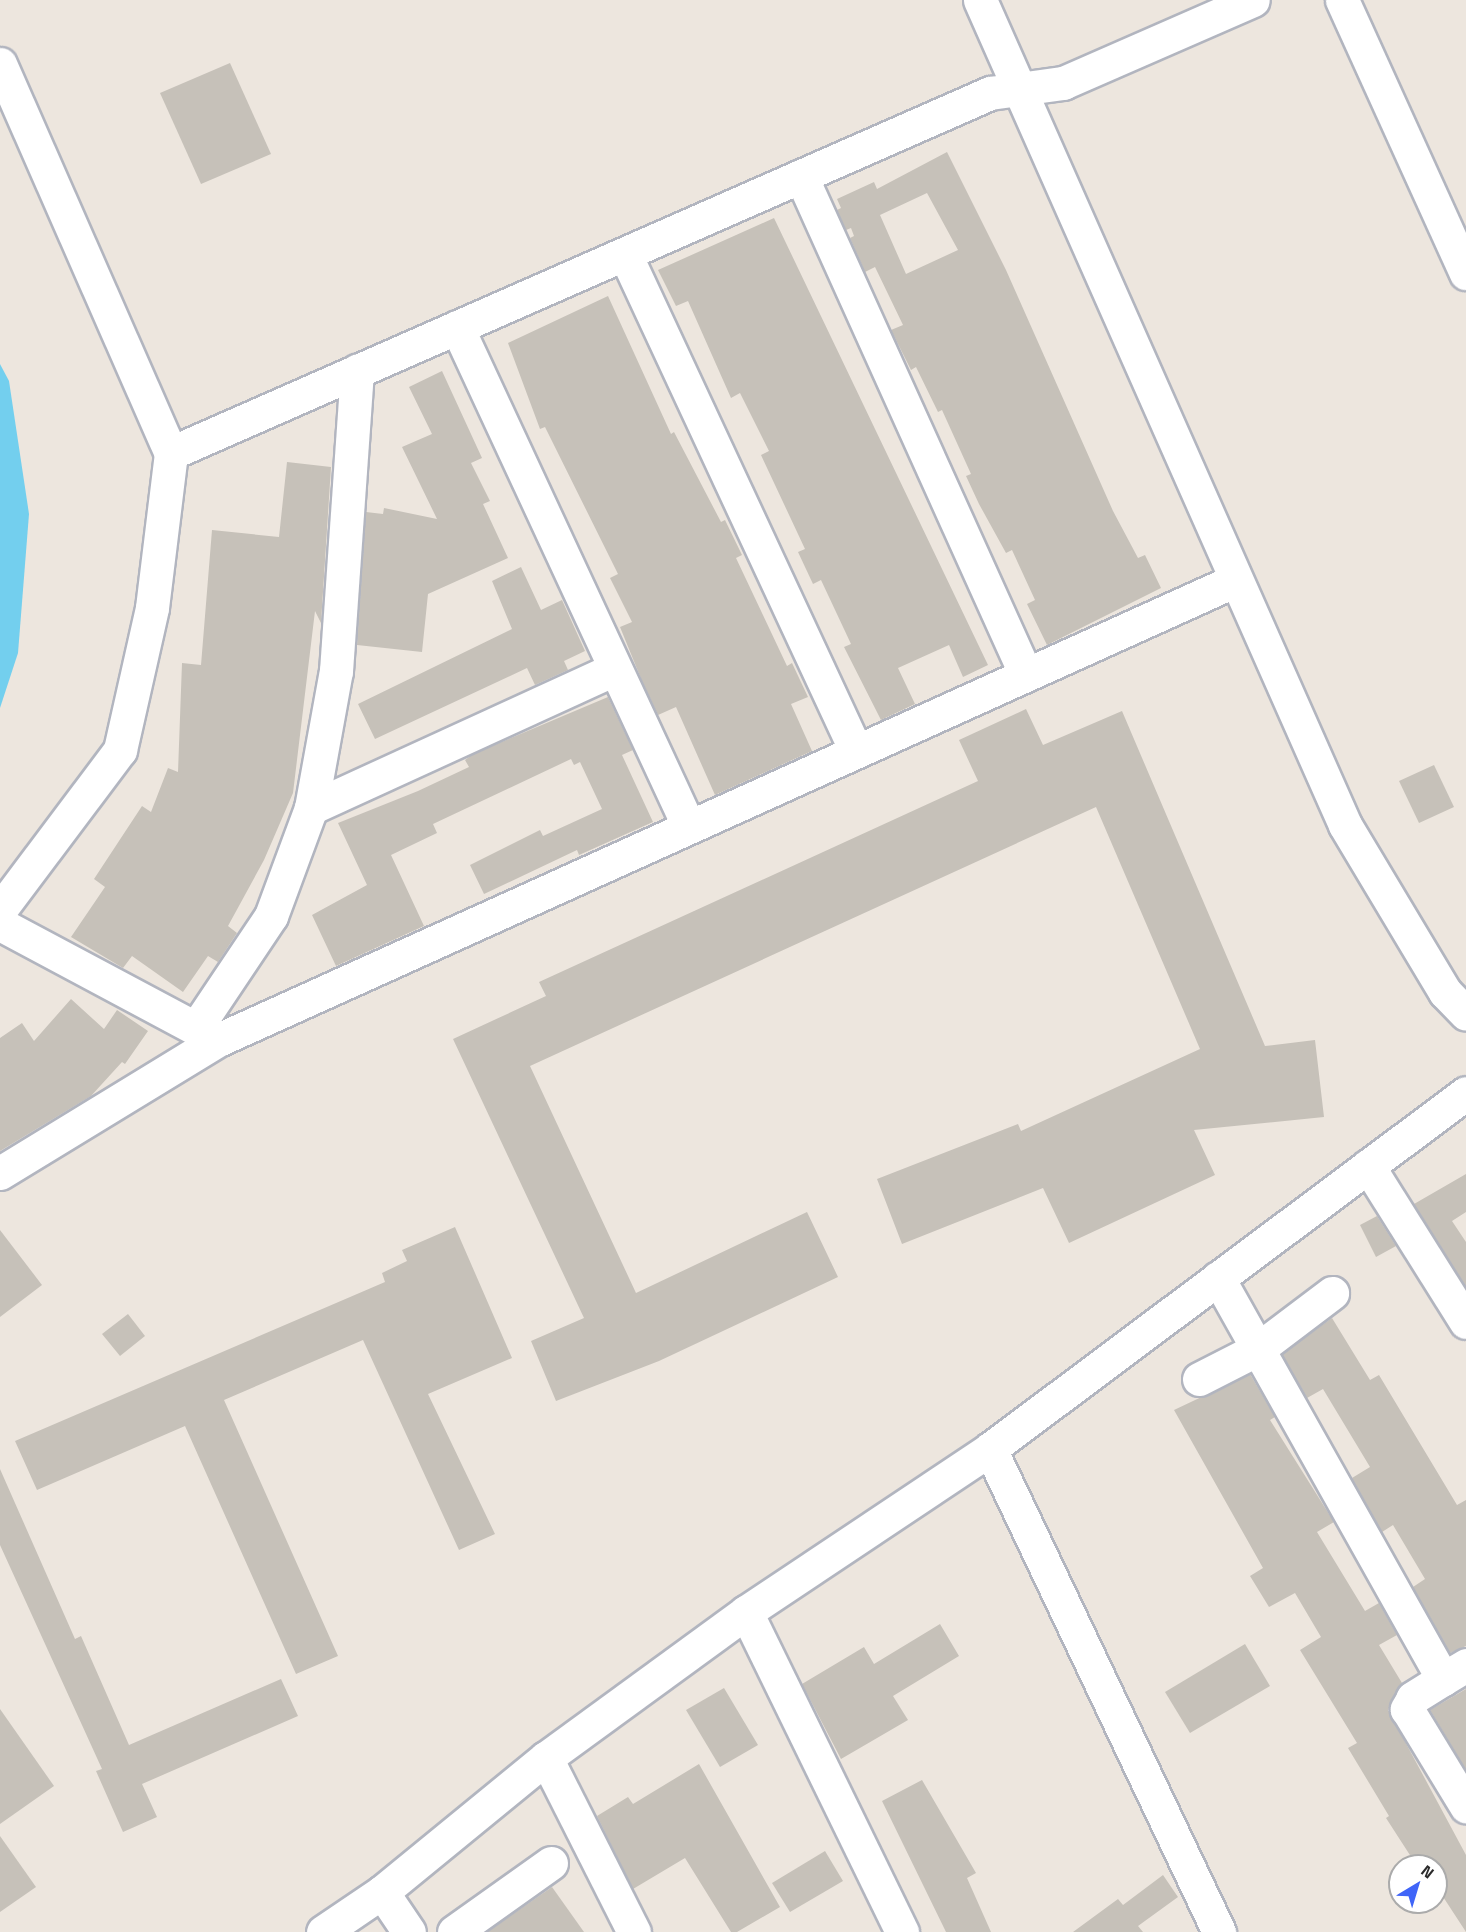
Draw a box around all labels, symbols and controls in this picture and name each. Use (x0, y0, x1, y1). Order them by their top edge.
north arrow (1388, 1854, 1448, 1914)
text: N (1416, 1859, 1440, 1884)

